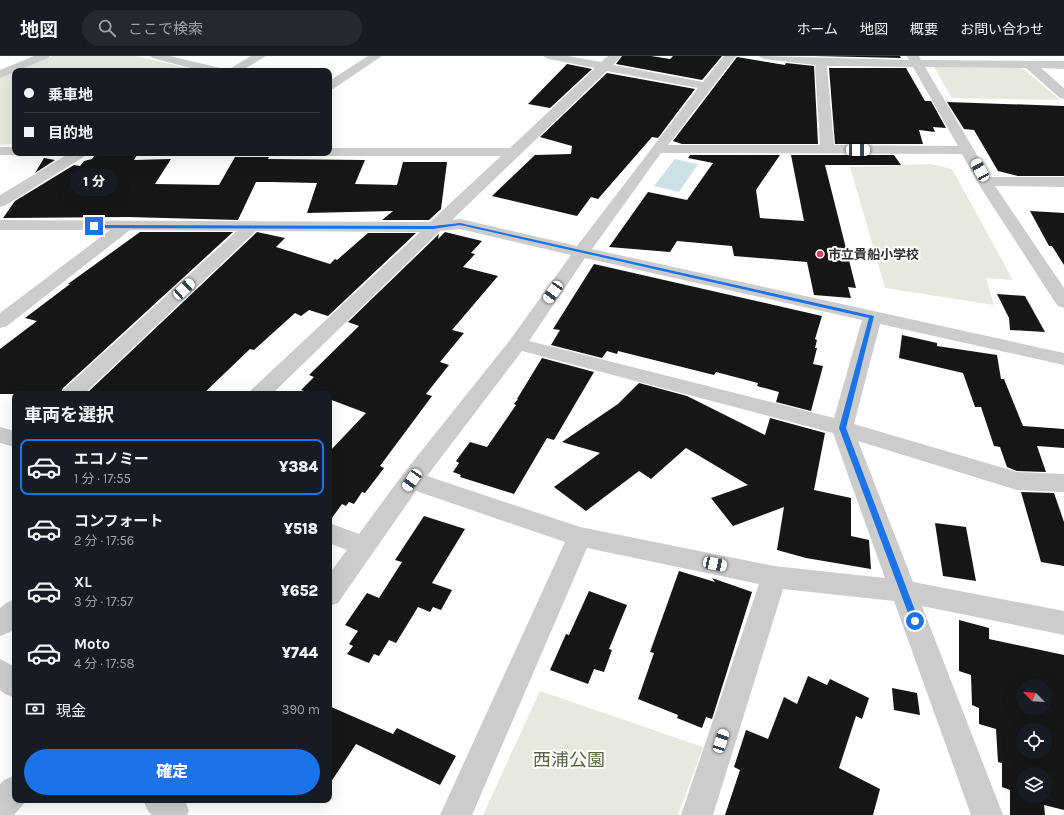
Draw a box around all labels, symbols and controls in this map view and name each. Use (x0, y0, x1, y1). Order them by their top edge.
search box (82, 10, 362, 46)
icon: search (96, 17, 118, 39)
text: 地図 (20, 19, 58, 41)
text: ここで検索 (128, 20, 203, 38)
text: ホーム (796, 21, 838, 38)
text: 地図 (860, 21, 888, 38)
text: 概要 (910, 21, 938, 38)
text: お問い合わせ (960, 21, 1044, 38)
text: 乗車地 (48, 86, 93, 104)
text: 目的地 (48, 124, 93, 142)
car (846, 144, 870, 156)
car (969, 157, 991, 183)
callout: 1 分 (70, 168, 118, 196)
text: 1 分 (83, 174, 105, 189)
route end (85, 217, 103, 235)
place label: 市立貴船小学校 (828, 247, 919, 262)
marker: 市立貴船小学校 (815, 249, 825, 259)
car (171, 276, 197, 302)
car (541, 279, 565, 305)
text: 車両を選択 (24, 404, 114, 426)
icon: car (26, 449, 62, 485)
text: エコノミー (74, 450, 149, 468)
text: ¥384 (279, 458, 318, 476)
car (400, 467, 424, 493)
text: 1 分 · 17:55 (74, 471, 131, 486)
icon: car (26, 511, 62, 547)
text: コンフォート (74, 512, 164, 530)
text: ¥518 (284, 520, 318, 538)
text: 2 分 · 17:56 (74, 533, 134, 548)
car (702, 556, 728, 572)
icon: car (26, 573, 62, 609)
text: XL (74, 573, 92, 591)
text: ¥652 (280, 582, 318, 600)
text: 3 分 · 17:57 (74, 594, 133, 609)
route start (906, 612, 924, 630)
icon: car (26, 635, 62, 671)
text: Moto (74, 635, 110, 653)
text: ¥744 (282, 644, 318, 662)
text: 4 分 · 17:58 (74, 656, 135, 671)
north arrow (1016, 679, 1052, 715)
map controls (1016, 679, 1052, 803)
icon: cash (24, 698, 46, 720)
text: 現金 (56, 702, 86, 720)
text: 390 m (282, 702, 320, 717)
button: locate (1016, 723, 1052, 759)
car (712, 728, 730, 754)
button: 確定 (24, 749, 320, 795)
park label: 西浦公園 (533, 749, 605, 771)
button: layers (1016, 767, 1052, 803)

